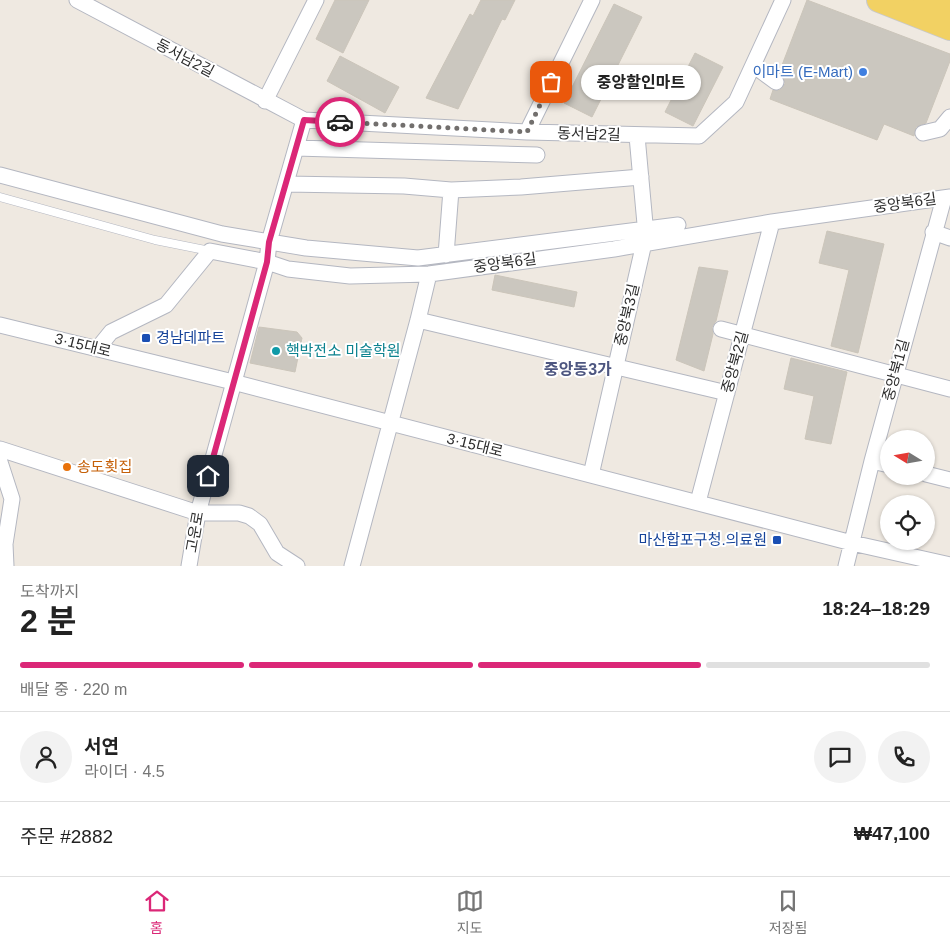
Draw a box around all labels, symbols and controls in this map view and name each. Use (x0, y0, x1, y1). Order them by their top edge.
street label: 동서남2길 (153, 35, 217, 80)
pin (530, 61, 572, 103)
place label: 이마트 (E-Mart) (752, 63, 853, 80)
callout: 중앙할인마트 (581, 64, 701, 100)
marker: 이마트 (E-Mart) (857, 66, 869, 78)
icon: bag (537, 68, 565, 96)
text: 중앙할인마트 (597, 74, 685, 91)
courier (315, 97, 365, 147)
icon: car (326, 108, 354, 136)
street label: 동서남2길 (557, 124, 621, 143)
street label: 중앙북6길 (872, 190, 938, 215)
street label: 중앙북6길 (472, 250, 538, 275)
street label: 중앙북3길 (611, 282, 642, 348)
street label: 3·15대로 (53, 329, 113, 360)
place label: 경남데파트 (156, 329, 225, 346)
street label: 중앙북2길 (718, 329, 751, 395)
marker: 경남데파트 (140, 332, 152, 344)
street label: 중앙북1길 (879, 337, 912, 403)
place label: 핵박전소 미술학원 (286, 342, 401, 359)
marker: 핵박전소 미술학원 (270, 345, 282, 357)
district label: 중앙동3가 (544, 361, 612, 378)
street label: 3·15대로 (445, 429, 505, 460)
north arrow (880, 430, 935, 485)
map controls (880, 430, 935, 550)
pin (187, 455, 229, 497)
place label: 송도횟집 (77, 458, 132, 475)
marker: 송도횟집 (61, 461, 73, 473)
icon: home (194, 462, 222, 490)
button: locate (880, 495, 935, 550)
street label: 고운로 (183, 510, 206, 554)
place label: 마산합포구청.의료원 (639, 531, 767, 548)
marker: 마산합포구청.의료원 (771, 534, 783, 546)
text: 도착까지 (20, 583, 79, 600)
text: 18:24–18:29 (822, 598, 930, 619)
text: 2 분 (20, 603, 76, 639)
text: 배달 중 · 220 m (20, 681, 127, 698)
button: person (20, 731, 72, 783)
button: chat (814, 731, 866, 783)
button: phone (878, 731, 930, 783)
text: 서연 (84, 736, 119, 757)
text: 라이더 · 4.5 (84, 763, 165, 780)
text: ₩47,100 (854, 823, 930, 844)
text: 주문 #2882 (20, 826, 113, 847)
tab: 홈 (143, 887, 171, 937)
tab: 지도 (456, 887, 484, 937)
tab: 저장됨 (769, 887, 807, 937)

